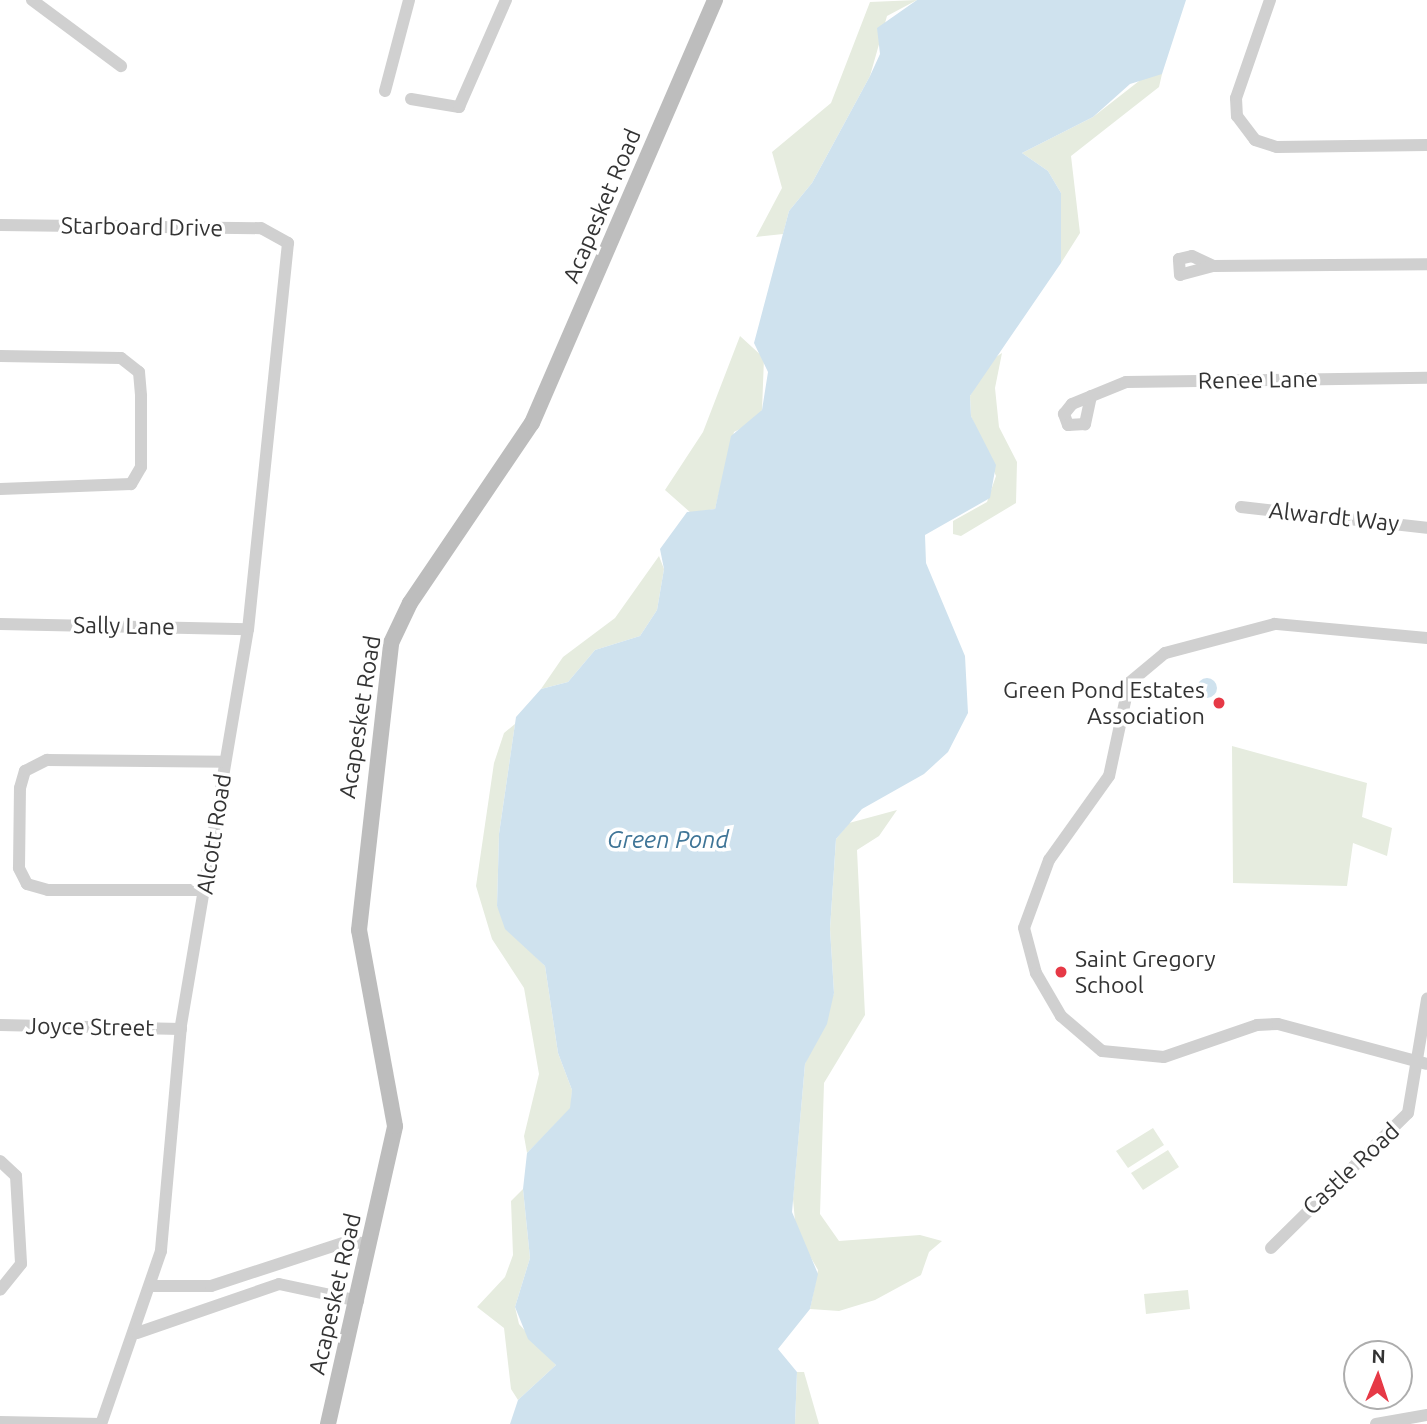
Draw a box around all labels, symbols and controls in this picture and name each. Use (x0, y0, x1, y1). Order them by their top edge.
street label: Acapesket Road (557, 125, 647, 287)
street label: Starboard Drive (61, 212, 223, 242)
street label: Renee Lane (1198, 365, 1318, 395)
street label: Alwardt Way (1268, 496, 1400, 538)
street label: Sally Lane (73, 611, 175, 641)
street label: Acapesket Road (333, 633, 387, 801)
place label: Green Pond Estates Association (1003, 676, 1205, 730)
marker: Green Pond Estates Association (1211, 695, 1227, 711)
street label: Alcott Road (191, 772, 237, 896)
water label: Green Pond (607, 826, 729, 854)
place label: Saint Gregory School (1075, 945, 1216, 999)
marker: Saint Gregory School (1053, 964, 1069, 980)
street label: Joyce Street (25, 1012, 155, 1042)
street label: Castle Road (1297, 1117, 1405, 1221)
street label: Acapesket Road (303, 1211, 367, 1377)
north arrow (1343, 1340, 1413, 1410)
text: N (1371, 1345, 1386, 1367)

